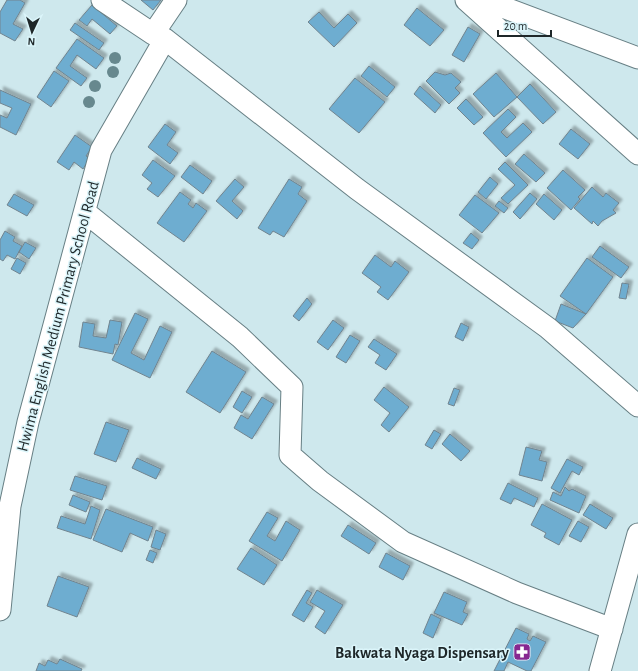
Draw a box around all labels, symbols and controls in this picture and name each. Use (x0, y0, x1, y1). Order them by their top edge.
north arrow (12, 12, 52, 52)
scale bar (498, 12, 551, 38)
text: 20 m (504, 20, 527, 32)
text: N (27, 36, 36, 47)
street label: Hwima English Medium Primary School Road (14, 179, 103, 454)
pharmacy icon: Bakwata Nyaga Dispensary (512, 642, 532, 662)
place label: Bakwata Nyaga Dispensary (335, 645, 510, 662)

